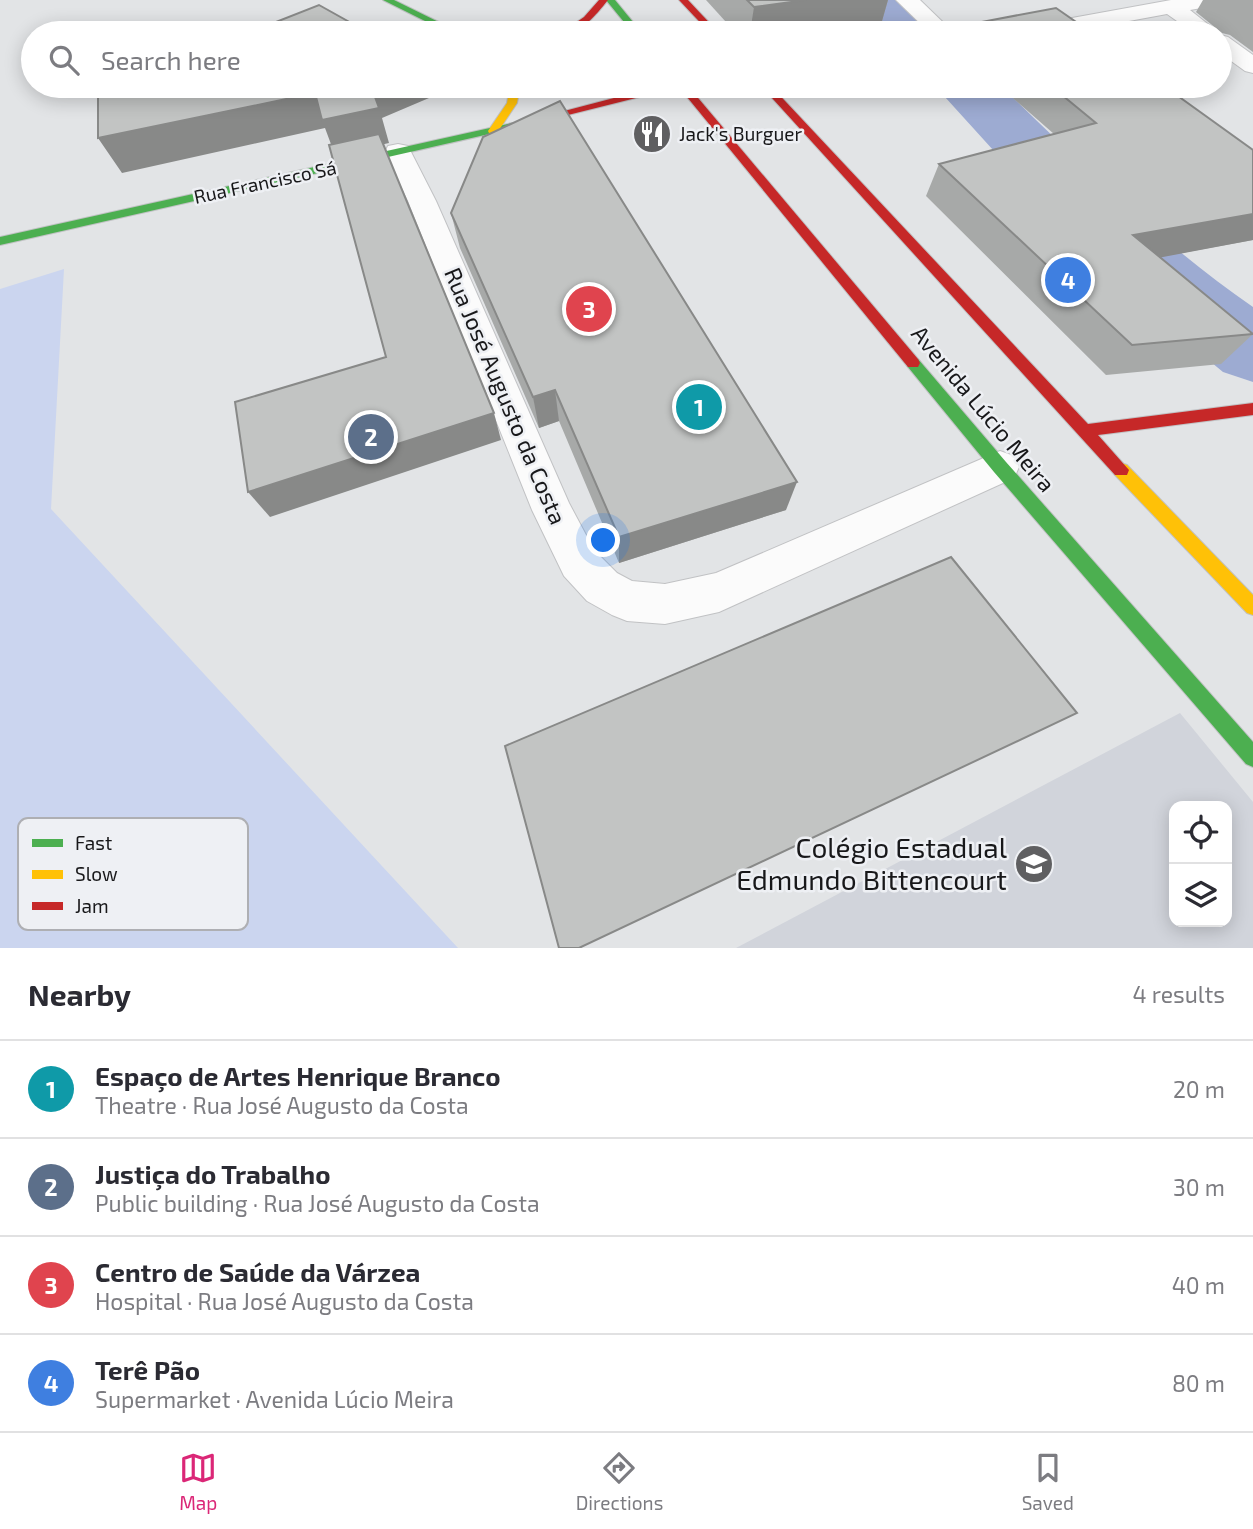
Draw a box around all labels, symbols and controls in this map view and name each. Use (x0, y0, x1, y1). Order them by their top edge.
search box (21, 21, 1232, 98)
icon: search (45, 41, 83, 79)
text: Search here (101, 44, 241, 75)
restaurant icon: Jack's Burguer (631, 113, 673, 155)
place label: Jack's Burguer (679, 122, 803, 145)
street label: Rua Francisco Sá (192, 155, 338, 208)
pin: 4 (1045, 254, 1091, 306)
street label: Rua José Augusto da Costa (439, 263, 573, 528)
pin: 3 (566, 283, 612, 335)
street label: Avenida Lúcio Meira (906, 320, 1061, 497)
pin: 1 (676, 381, 722, 433)
pin: 2 (348, 411, 394, 463)
your location (586, 523, 620, 557)
map controls (1169, 801, 1232, 927)
button: locate (1169, 801, 1232, 864)
legend (18, 818, 248, 930)
place label: Colégio Estadual Edmundo Bittencourt (736, 830, 1008, 896)
text: Fast (75, 831, 112, 854)
school or university icon: Colégio Estadual Edmundo Bittencourt (1013, 843, 1055, 885)
text: Slow (75, 862, 118, 885)
button: layers (1169, 864, 1232, 927)
text: Jam (75, 894, 109, 917)
text: Nearby (28, 976, 131, 1012)
text: 4 results (1133, 980, 1225, 1008)
text: Espaço de Artes Henrique Branco (95, 1060, 500, 1091)
text: 1 (46, 1075, 56, 1103)
text: 20 m (1173, 1075, 1225, 1103)
text: Theatre · Rua José Augusto da Costa (95, 1091, 469, 1119)
text: Justiça do Trabalho (95, 1158, 331, 1189)
text: 2 (44, 1173, 58, 1201)
text: 30 m (1173, 1173, 1225, 1201)
text: Public building · Rua José Augusto da Costa (95, 1189, 540, 1217)
text: Centro de Saúde da Várzea (95, 1256, 420, 1287)
text: 3 (44, 1271, 58, 1299)
text: 40 m (1172, 1271, 1225, 1299)
text: Hospital · Rua José Augusto da Costa (95, 1287, 474, 1315)
text: Terê Pão (95, 1354, 200, 1385)
text: 4 (44, 1369, 58, 1397)
text: 80 m (1172, 1369, 1225, 1397)
text: Supermarket · Avenida Lúcio Meira (95, 1385, 454, 1413)
tab: Map (179, 1449, 217, 1514)
tab: Directions (576, 1449, 663, 1514)
tab: Saved (1022, 1449, 1074, 1514)

